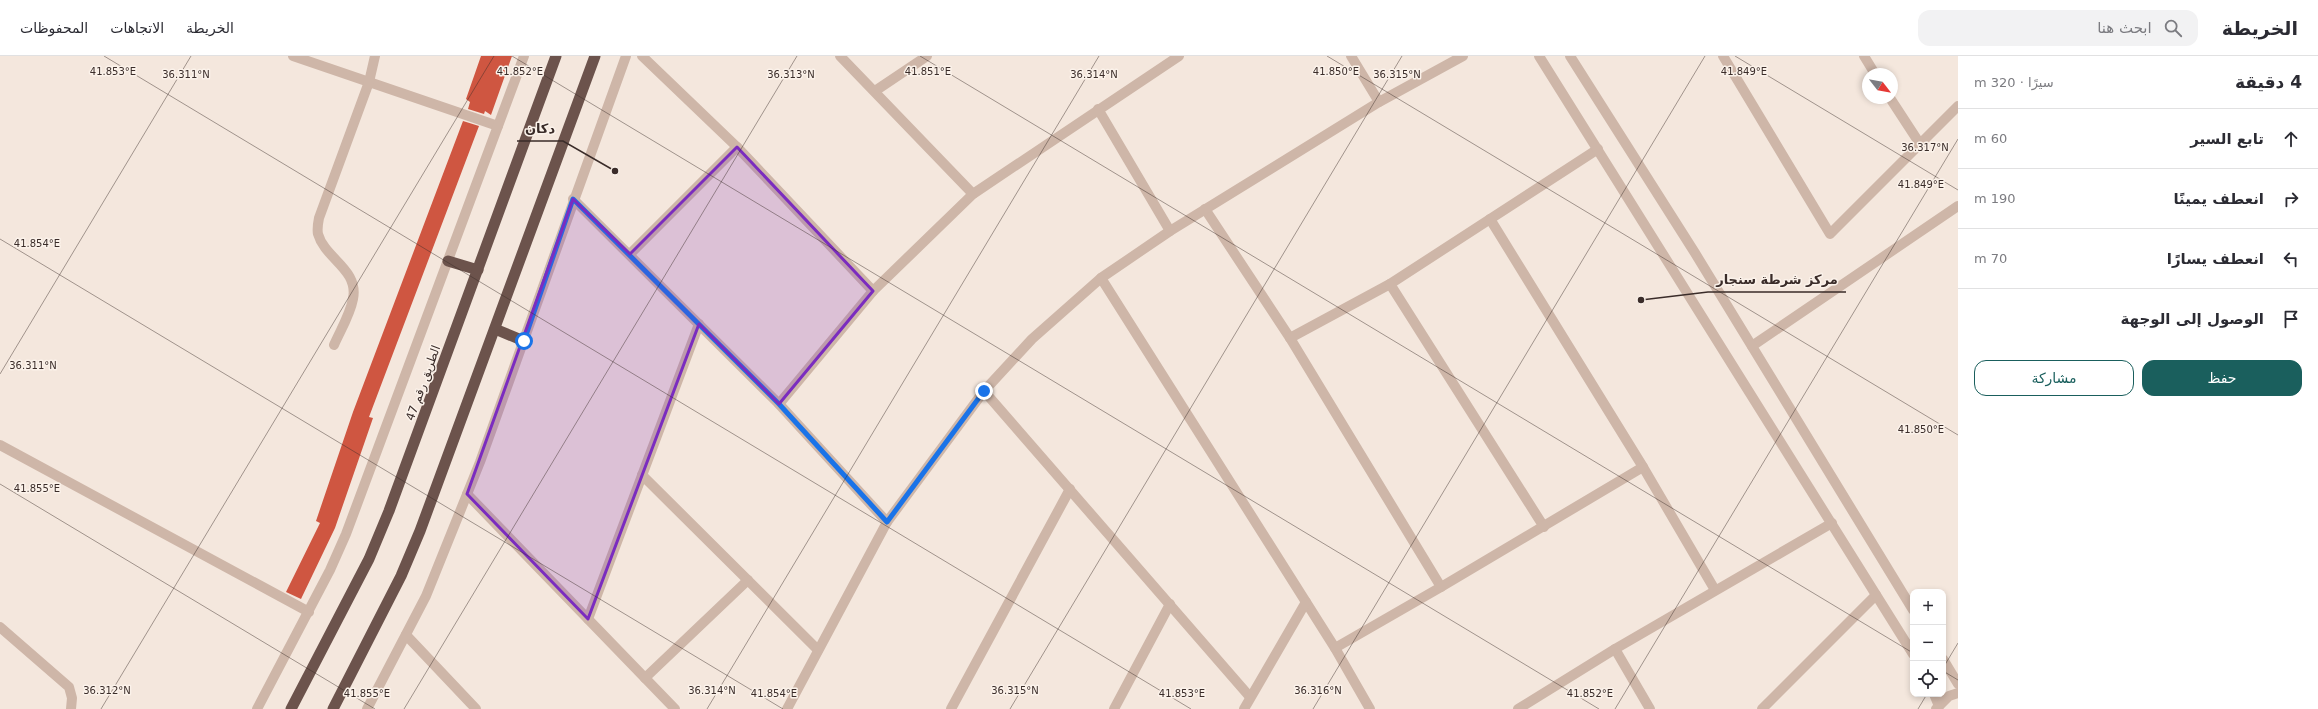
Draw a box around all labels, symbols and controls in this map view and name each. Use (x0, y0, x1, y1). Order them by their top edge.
search box (1918, 10, 2198, 46)
icon: search (2162, 17, 2184, 39)
text: الخريطة (2222, 17, 2298, 39)
text: ابحث هنا (2097, 19, 2152, 37)
text: المحفوظات (20, 20, 88, 36)
text: الاتجاهات (110, 20, 164, 36)
text: الخريطة (186, 20, 234, 36)
text: 41.853°E (90, 66, 136, 77)
text: 41.852°E (497, 66, 543, 77)
text: 41.851°E (905, 66, 951, 77)
text: 41.850°E (1313, 66, 1359, 77)
text: 41.849°E (1721, 66, 1767, 77)
north arrow (1862, 68, 1898, 104)
text: 36.311°N (162, 69, 210, 80)
text: 36.313°N (767, 69, 815, 80)
text: 36.314°N (1070, 69, 1118, 80)
text: 36.315°N (1373, 69, 1421, 80)
text: 4 دقيقة (2235, 72, 2302, 92)
text: سيرًا · 320 m (1974, 75, 2054, 90)
callout: دكان (517, 116, 563, 141)
text: دكان (525, 121, 555, 136)
icon: ahead (2280, 128, 2302, 150)
text: تابع السير (2190, 130, 2264, 148)
text: 60 m (1974, 131, 2007, 146)
text: 36.317°N (1901, 142, 1949, 153)
text: 41.849°E (1898, 179, 1944, 190)
icon: right (2280, 188, 2302, 210)
text: انعطف يمينًا (2173, 190, 2264, 208)
text: 190 m (1974, 191, 2016, 206)
text: 41.854°E (14, 238, 60, 249)
icon: left (2280, 248, 2302, 270)
text: انعطف يسارًا (2167, 250, 2264, 268)
text: 70 m (1974, 251, 2007, 266)
callout: مركز شرطة سنجار (1708, 267, 1846, 292)
text: مركز شرطة سنجار (1715, 272, 1838, 287)
icon: arrive (2280, 308, 2302, 330)
text: الوصول إلى الوجهة (2121, 310, 2264, 328)
route start (515, 332, 533, 350)
street label: الطريق رقم 47 (403, 343, 444, 423)
text: 36.311°N (9, 360, 57, 371)
button: مشاركة (1974, 360, 2134, 396)
button: حفظ (2142, 360, 2302, 396)
route end (975, 382, 993, 400)
text: 41.850°E (1898, 424, 1944, 435)
text: 41.855°E (14, 483, 60, 494)
map controls (1910, 589, 1946, 697)
button: + (1910, 589, 1946, 625)
button: − (1910, 625, 1946, 661)
button: locate (1910, 661, 1946, 697)
text: 36.312°N (83, 685, 131, 696)
text: 36.314°N (688, 685, 736, 696)
text: 36.315°N (991, 685, 1039, 696)
text: 36.316°N (1294, 685, 1342, 696)
text: 41.855°E (344, 688, 390, 699)
text: 41.854°E (751, 688, 797, 699)
text: 41.853°E (1159, 688, 1205, 699)
text: 41.852°E (1567, 688, 1613, 699)

